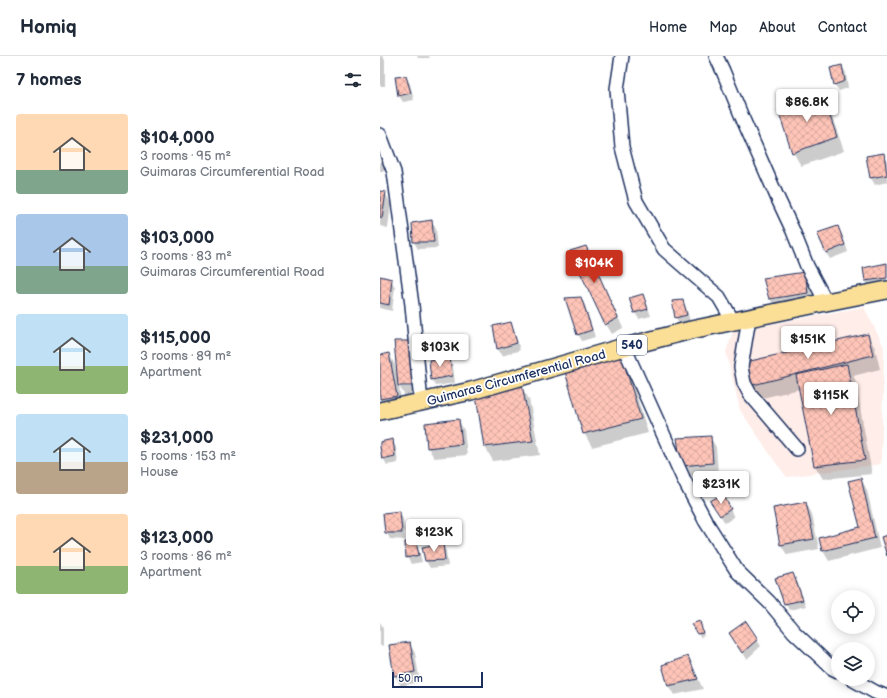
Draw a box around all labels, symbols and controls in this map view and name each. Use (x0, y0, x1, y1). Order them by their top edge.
text: Homiq (20, 16, 77, 39)
text: Home (649, 19, 687, 36)
text: Map (709, 19, 737, 36)
text: About (759, 19, 796, 36)
text: Contact (818, 19, 867, 36)
icon: filters (342, 69, 364, 91)
text: 7 homes (16, 70, 82, 90)
pin: $86.8K (774, 89, 840, 123)
text: $86.8K (785, 94, 829, 110)
text: $104,000 (140, 128, 215, 148)
icon: home (48, 130, 96, 178)
text: 3 rooms · 95 m² (140, 148, 231, 164)
text: Guimaras Circumferential Road (140, 164, 325, 180)
text: $103,000 (140, 228, 214, 248)
icon: home (48, 230, 96, 278)
text: 3 rooms · 83 m² (140, 248, 232, 264)
pin: $104K (566, 250, 622, 284)
text: $104K (575, 255, 613, 271)
text: Guimaras Circumferential Road (140, 264, 325, 280)
pin: $151K (780, 326, 836, 360)
text: $115,000 (140, 328, 211, 348)
icon: home (48, 330, 96, 378)
text: $151K (790, 331, 826, 347)
pin: $103K (412, 334, 468, 368)
road number: 540 (617, 335, 647, 355)
text: $103K (421, 339, 459, 355)
street label: Guimaras Circumferential Road (425, 346, 607, 410)
text: 3 rooms · 89 m² (140, 348, 231, 364)
text: Apartment (140, 364, 201, 380)
pin: $115K (803, 382, 859, 416)
text: $115K (813, 387, 849, 403)
text: $231,000 (140, 428, 214, 448)
icon: home (48, 430, 96, 478)
text: 5 rooms · 153 m² (140, 448, 236, 464)
text: House (140, 464, 178, 480)
pin: $231K (693, 471, 749, 505)
text: $231K (702, 476, 740, 492)
pin: $123K (406, 519, 462, 553)
text: $123K (415, 524, 453, 540)
text: $123,000 (140, 528, 214, 548)
icon: home (48, 530, 96, 578)
text: 3 rooms · 86 m² (140, 548, 232, 564)
text: Apartment (140, 564, 201, 580)
map controls (831, 590, 875, 686)
button: locate (831, 590, 875, 634)
button: layers (831, 642, 875, 686)
scale bar (392, 670, 483, 689)
text: 50 m (398, 672, 423, 685)

